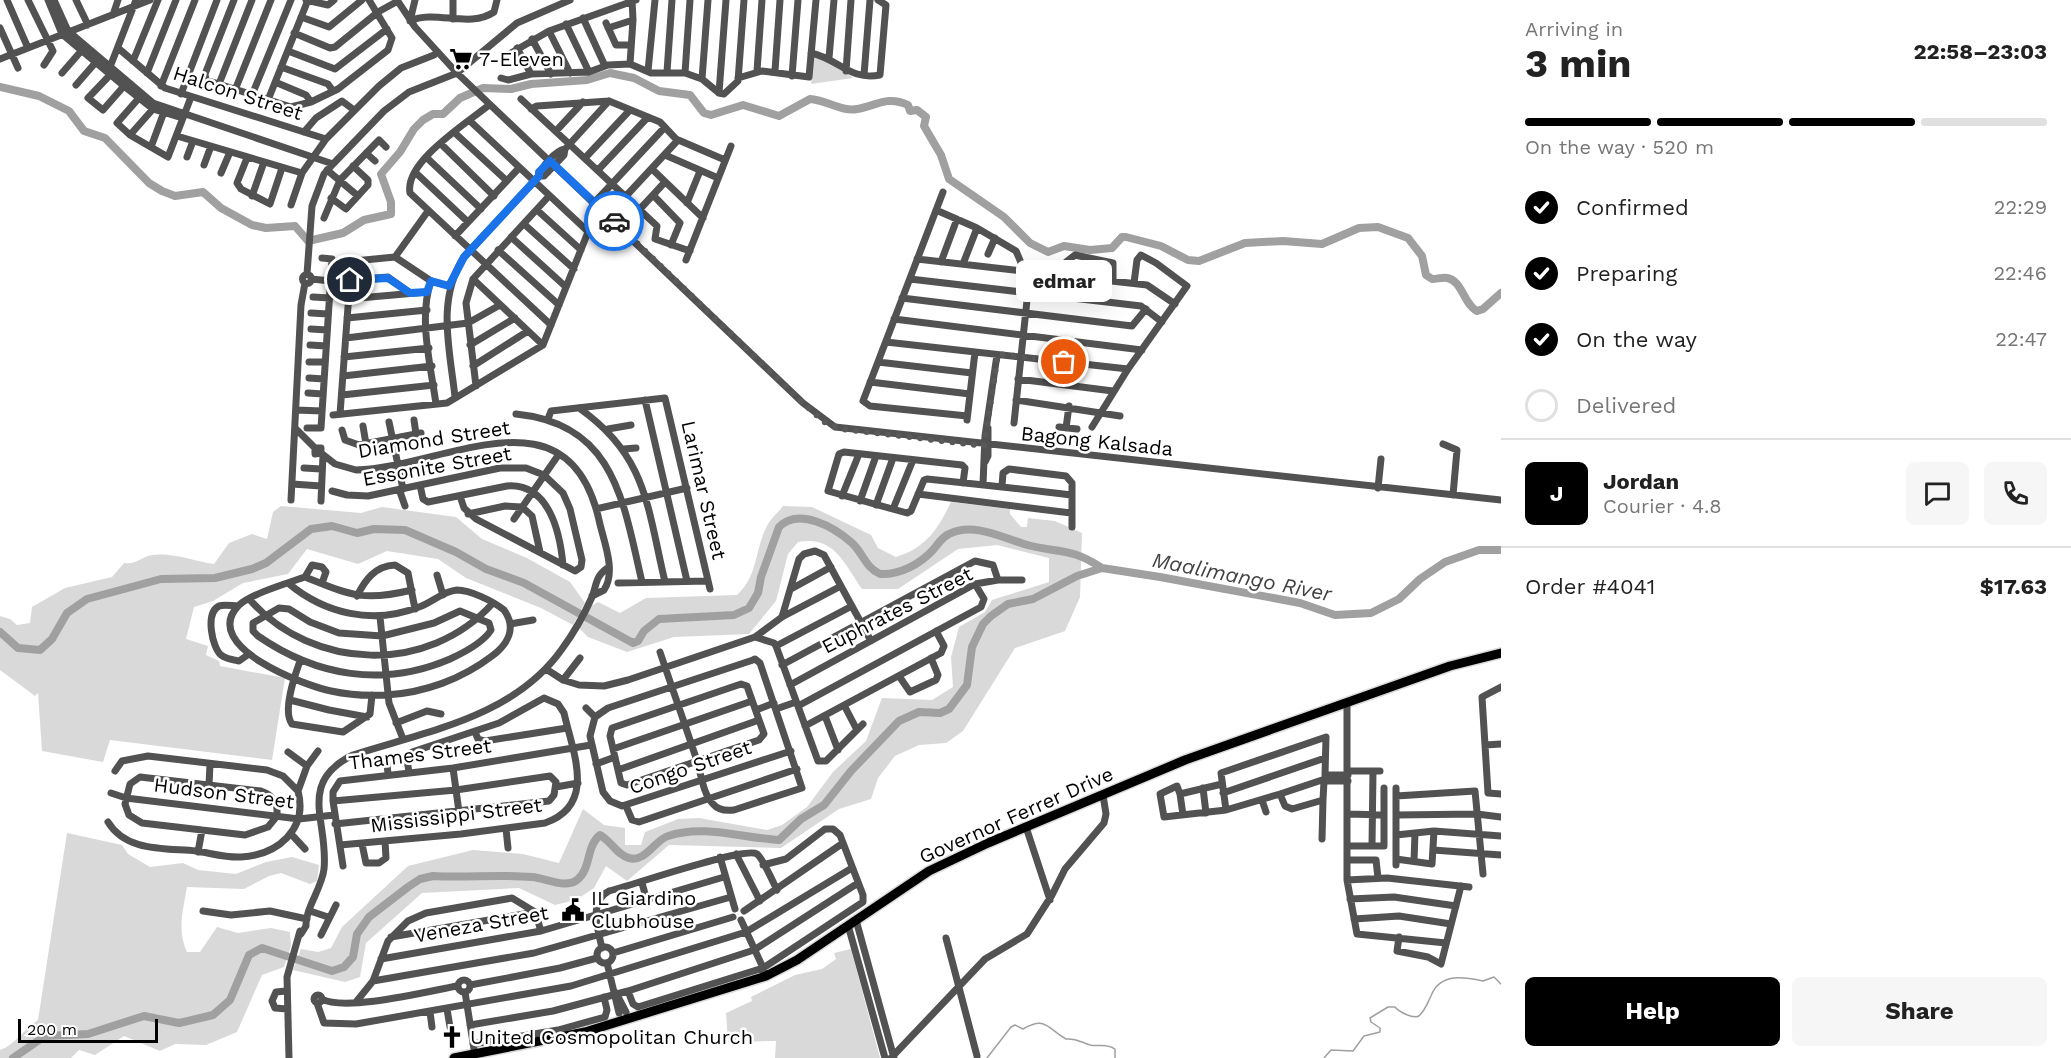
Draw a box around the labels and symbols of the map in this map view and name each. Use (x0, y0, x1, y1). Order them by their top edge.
supermarket icon: 7-Eleven (448, 46, 474, 72)
place label: 7-Eleven (479, 47, 564, 71)
street label: Halcon Street (170, 61, 306, 125)
courier (584, 191, 644, 251)
pin (324, 254, 375, 305)
callout: edmar (1016, 260, 1112, 302)
pin (1038, 336, 1089, 387)
street label: Diamond Street (356, 415, 513, 463)
street label: Larimar Street (676, 418, 732, 562)
street label: Bagong Kalsada (1020, 421, 1174, 461)
street label: Essonite Street (361, 441, 514, 491)
water label: Maalimango River (1150, 547, 1335, 606)
street label: Euphrates Street (818, 561, 977, 658)
street label: Thames Street (347, 733, 493, 775)
street label: Congo Street (626, 735, 755, 799)
street label: Governor Ferrer Drive (915, 761, 1117, 869)
street label: Hudson Street (152, 772, 296, 814)
street label: Mississippi Street (369, 792, 544, 837)
place label: IL Giardino Clubhouse (591, 886, 696, 933)
public building icon: IL Giardino Clubhouse (560, 897, 586, 923)
street label: Veneza Street (412, 900, 551, 948)
scale bar (18, 1016, 158, 1044)
church icon: United Cosmopolitan Church (439, 1024, 465, 1050)
place label: United Cosmopolitan Church (470, 1025, 753, 1049)

